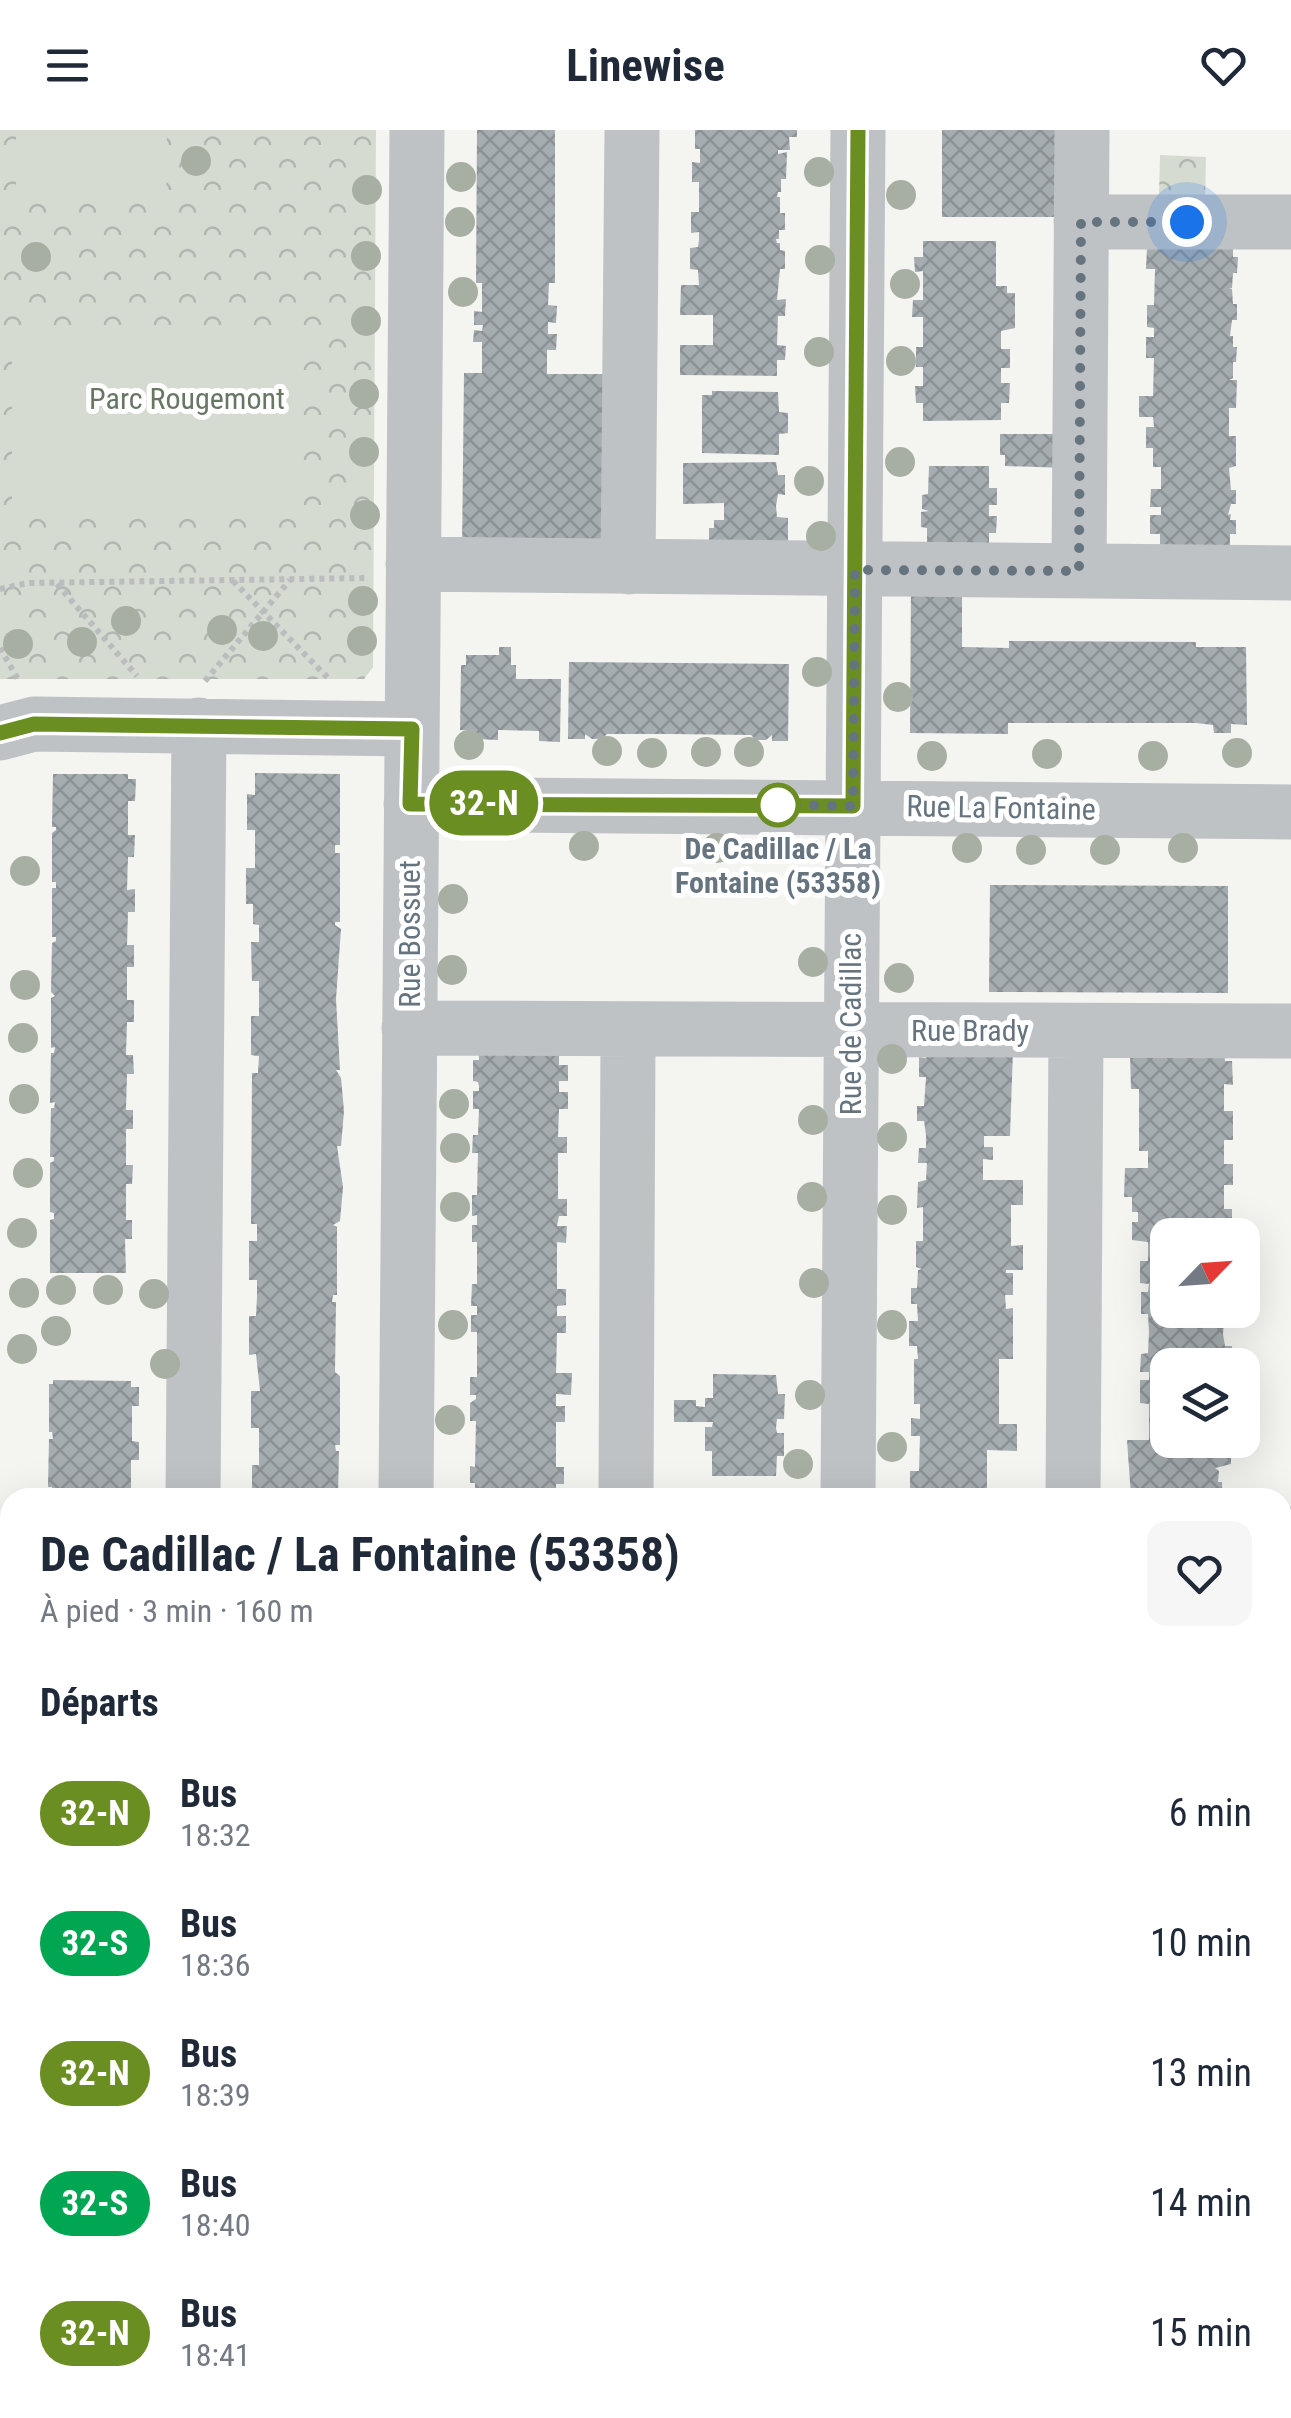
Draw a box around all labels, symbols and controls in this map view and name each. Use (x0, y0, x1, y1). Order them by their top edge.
icon: menu (40, 38, 95, 93)
icon: heart (1196, 38, 1251, 93)
text: Linewise (566, 39, 725, 92)
your location (1162, 197, 1212, 247)
park label: Parc Rougemont (89, 381, 285, 416)
line badge: 32-N (414, 770, 554, 836)
text: 32-N (449, 783, 519, 824)
marker: De Cadillac / La Fontaine (53358) (757, 784, 799, 826)
street label: Rue La Fontaine (906, 788, 1096, 827)
place label: De Cadillac / La Fontaine (53358) (675, 831, 881, 900)
street label: Rue Bossuet (392, 860, 427, 1008)
street label: Rue de Cadillac (833, 933, 868, 1115)
street label: Rue Brady (911, 1013, 1029, 1048)
north arrow (1150, 1218, 1260, 1328)
map controls (1150, 1218, 1260, 1458)
button: layers (1150, 1348, 1260, 1458)
button: heart (1147, 1521, 1252, 1626)
text: De Cadillac / La Fontaine (53358) (40, 1526, 680, 1583)
text: À pied · 3 min · 160 m (40, 1592, 314, 1630)
text: Départs (40, 1681, 159, 1725)
text: Bus (180, 1772, 237, 1816)
text: 6 min (1169, 1791, 1252, 1835)
text: 32-N (60, 1793, 130, 1834)
text: 18:32 (180, 1816, 251, 1854)
text: Bus (180, 1902, 237, 1946)
text: 10 min (1150, 1921, 1252, 1965)
text: 32-S (62, 1923, 128, 1964)
text: 18:36 (180, 1946, 251, 1984)
text: Bus (180, 2032, 237, 2076)
text: 13 min (1150, 2051, 1252, 2095)
text: 32-N (60, 2053, 130, 2094)
text: 18:39 (180, 2076, 251, 2114)
text: Bus (180, 2162, 237, 2206)
text: 14 min (1150, 2181, 1252, 2225)
text: 32-S (62, 2183, 128, 2224)
text: 18:40 (180, 2206, 251, 2244)
text: Bus (180, 2292, 237, 2336)
text: 15 min (1150, 2311, 1252, 2355)
text: 32-N (60, 2313, 130, 2354)
text: 18:41 (180, 2336, 251, 2374)

